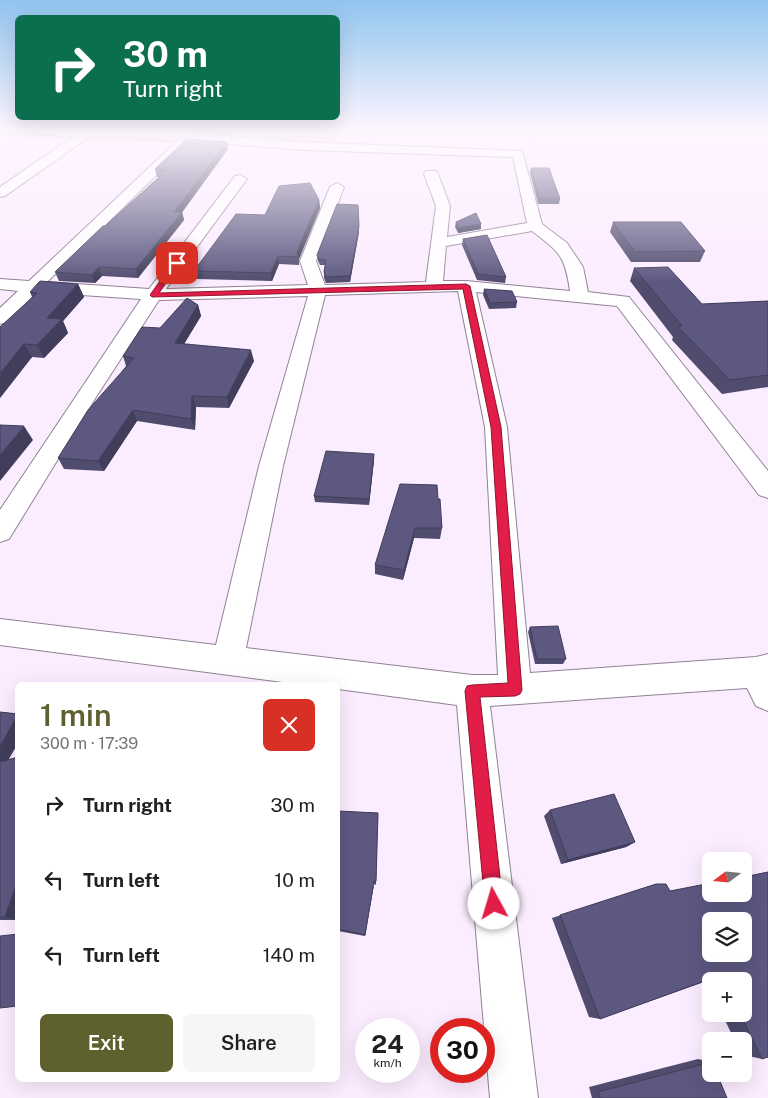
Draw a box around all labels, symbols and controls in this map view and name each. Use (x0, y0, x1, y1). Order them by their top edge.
text: 30 m (123, 34, 208, 75)
icon: right (40, 35, 105, 100)
text: Turn right (123, 76, 223, 102)
pin (156, 242, 198, 284)
icon: arrive (163, 249, 191, 277)
text: 1 min (40, 697, 111, 733)
button: close (263, 699, 315, 751)
text: 300 m · 17:39 (40, 734, 138, 753)
icon: right (40, 791, 68, 819)
text: Turn right (83, 794, 172, 816)
text: 30 m (270, 794, 315, 816)
north arrow (702, 852, 752, 902)
map controls (702, 852, 752, 1082)
icon: left (40, 866, 68, 894)
text: Turn left (83, 869, 160, 891)
text: 10 m (275, 869, 315, 891)
position arrow (467, 877, 519, 929)
button: layers (702, 912, 752, 962)
icon: left (40, 941, 68, 969)
text: Turn left (83, 944, 160, 966)
text: 140 m (263, 944, 315, 966)
button: + (702, 972, 752, 1022)
button: Exit (40, 1014, 173, 1072)
button: Share (183, 1014, 315, 1072)
speed limit sign: 30 (430, 1018, 495, 1083)
text: 24 (371, 1029, 404, 1059)
button: − (702, 1032, 752, 1082)
text: km/h (373, 1056, 402, 1070)

